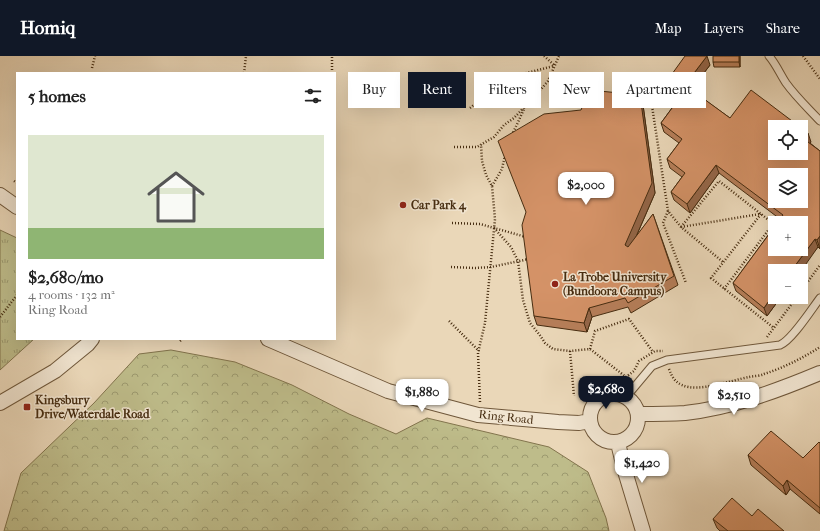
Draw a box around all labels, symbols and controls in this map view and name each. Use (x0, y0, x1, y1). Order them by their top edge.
text: Homiq (20, 17, 75, 39)
text: Map (655, 20, 682, 37)
text: Layers (704, 20, 744, 37)
text: Share (766, 20, 800, 37)
chip: Buy (348, 72, 400, 108)
chip: Rent (408, 72, 466, 108)
chip: Filters (474, 72, 541, 108)
chip: New (549, 72, 604, 108)
chip: Apartment (612, 72, 706, 108)
icon: filters (302, 85, 324, 107)
text: 5 homes (28, 86, 86, 106)
map controls (768, 120, 808, 304)
button: locate (768, 120, 808, 160)
icon: home (140, 161, 212, 233)
button: layers (768, 168, 808, 208)
pin: $2,000 (553, 172, 619, 206)
text: $2,000 (567, 177, 605, 192)
place label: Car Park 4 (411, 198, 467, 213)
marker: Car Park 4 (398, 200, 408, 210)
button: + (768, 216, 808, 256)
button: − (768, 264, 808, 304)
text: $2,680/mo (28, 267, 103, 287)
place label: La Trobe University (Bundoora Campus) (563, 270, 667, 299)
marker: La Trobe University (Bundoora Campus) (550, 279, 560, 289)
text: 4 rooms · 132 m² (28, 287, 115, 302)
text: Ring Road (28, 302, 87, 317)
pin: $2,680 (573, 376, 639, 410)
pin: $1,880 (389, 379, 455, 413)
text: $2,680 (587, 381, 625, 396)
pin: $2,510 (701, 382, 767, 416)
text: $1,880 (405, 384, 439, 399)
text: $2,510 (717, 387, 751, 402)
place label: Kingsbury Drive/Waterdale Road (35, 393, 150, 421)
marker: Kingsbury Drive/Waterdale Road (22, 402, 32, 412)
street label: Ring Road (478, 407, 534, 427)
pin: $1,420 (609, 450, 675, 484)
text: $1,420 (624, 455, 660, 470)

